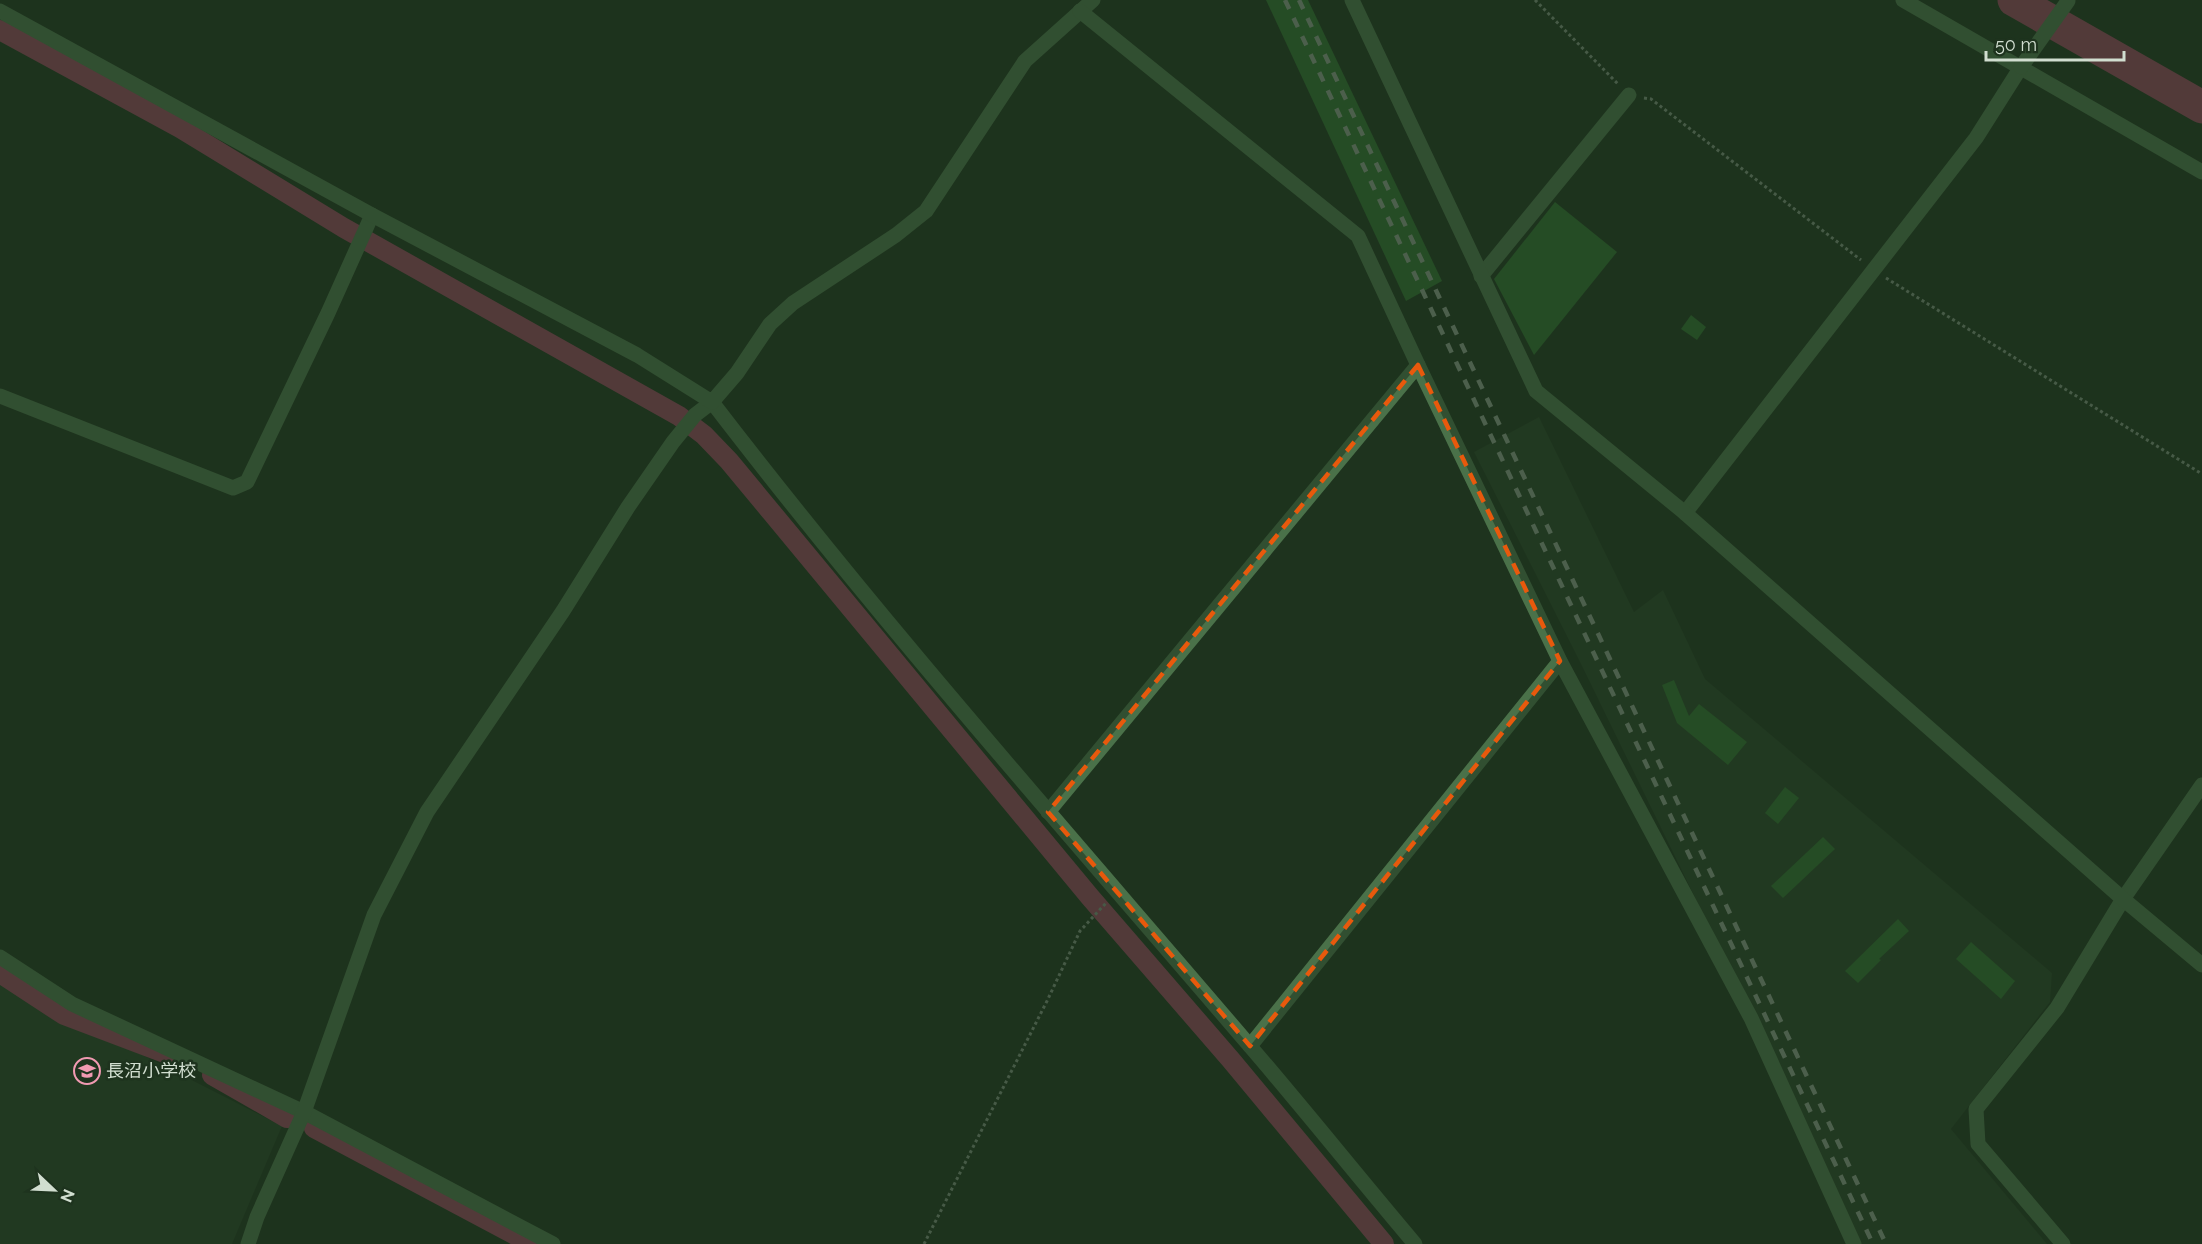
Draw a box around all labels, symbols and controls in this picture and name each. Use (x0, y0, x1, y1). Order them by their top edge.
scale bar (1986, 24, 2124, 62)
text: 50 m (1995, 34, 2037, 55)
school or university icon: 長沼小学校 (72, 1056, 102, 1086)
place label: 長沼小学校 (106, 1060, 196, 1081)
north arrow (24, 1160, 84, 1220)
text: N (56, 1186, 78, 1205)

